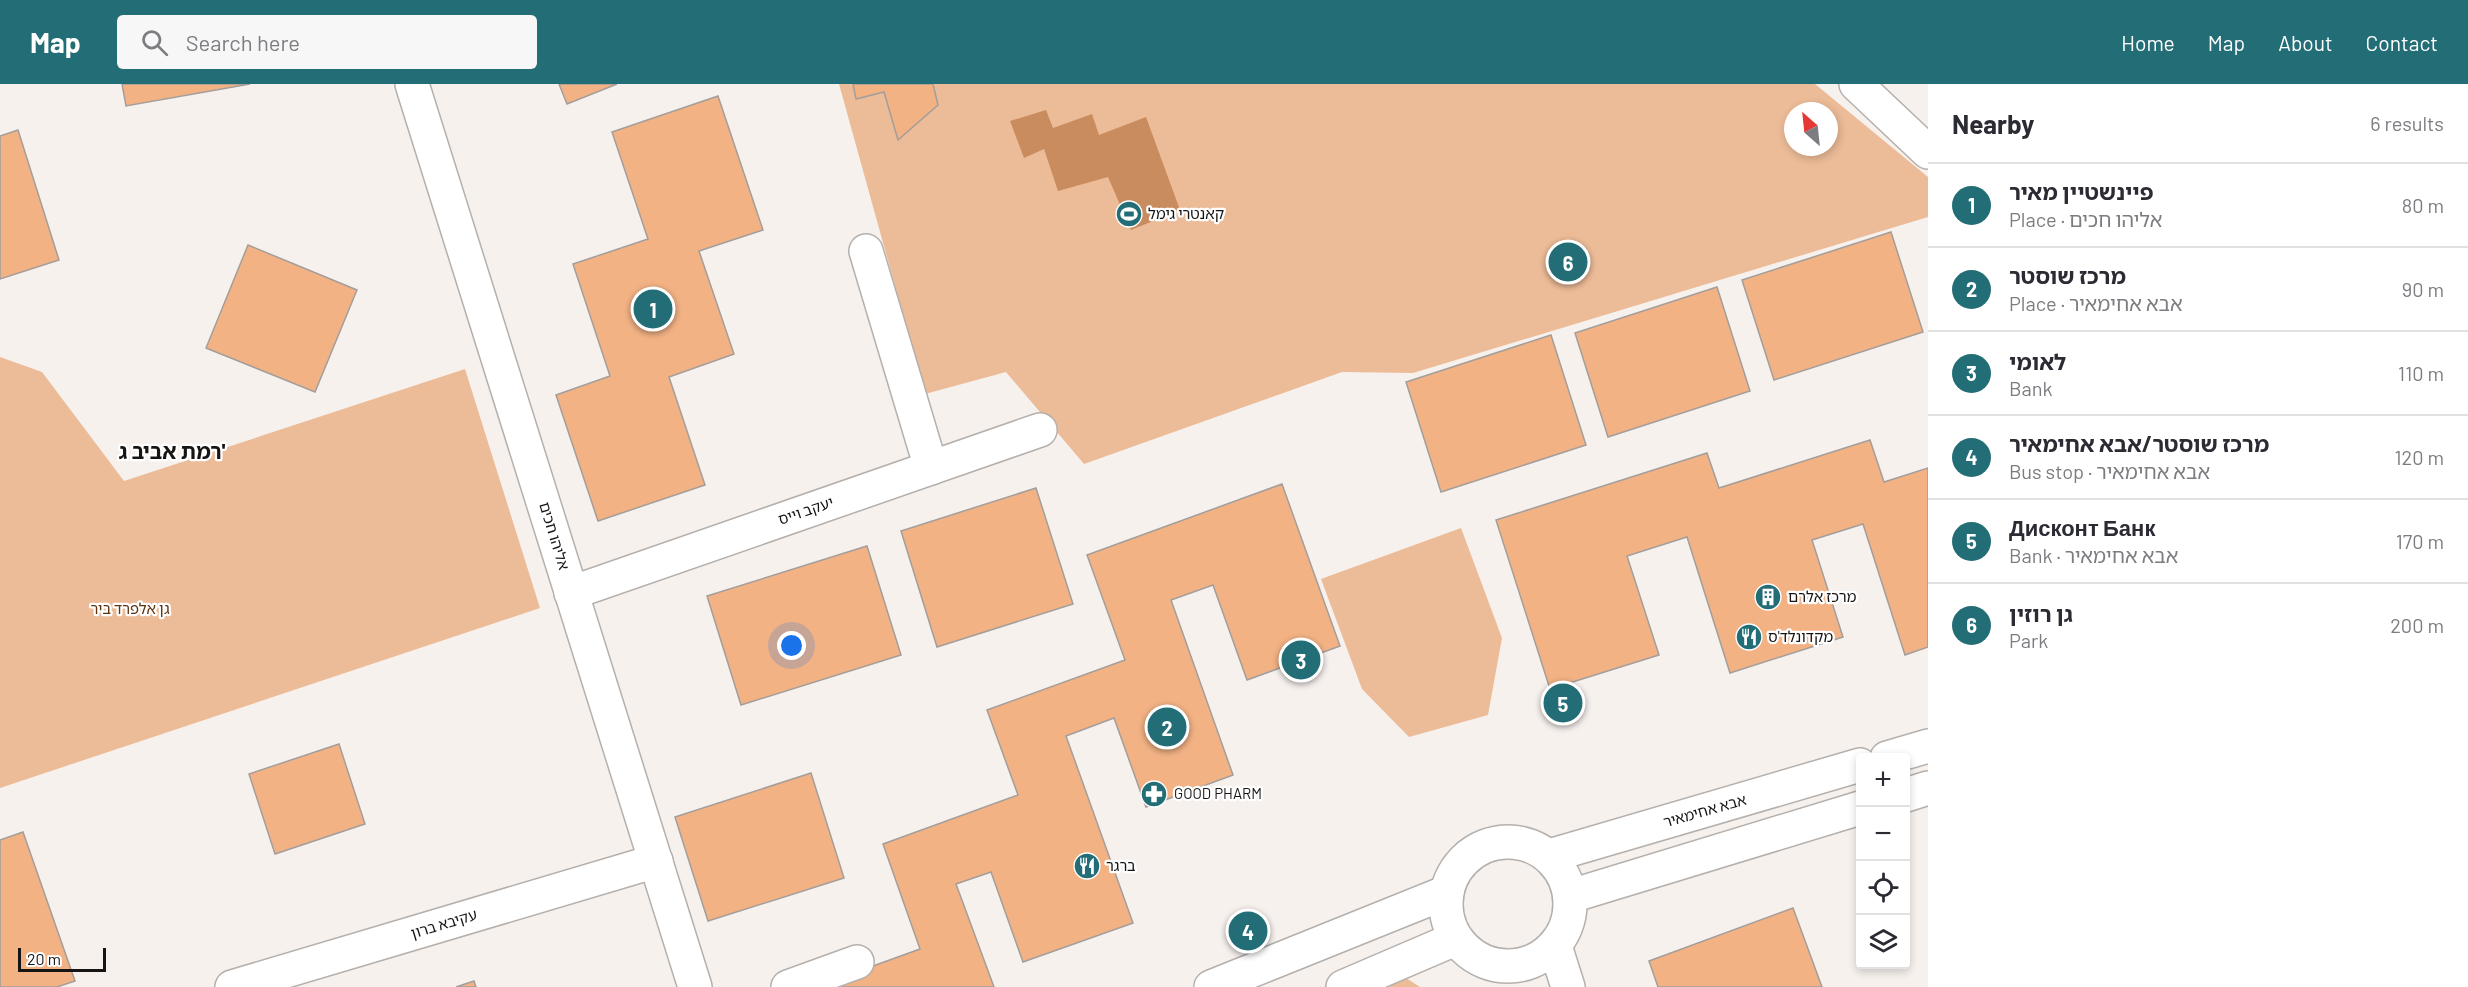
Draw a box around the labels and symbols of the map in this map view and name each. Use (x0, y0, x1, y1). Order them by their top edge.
north arrow (1784, 102, 1838, 156)
sports icon: קאנטרי גימל (1114, 199, 1144, 229)
place label: קאנטרי גימל (1148, 204, 1224, 222)
pin: 6 (1548, 240, 1588, 285)
pin: 1 (634, 286, 672, 332)
district label: רמת אביב ג' (119, 438, 226, 463)
street label: יעקב וייס (776, 492, 836, 528)
street label: אליהו חכים (536, 500, 574, 572)
building icon: מרכז אלרם (1753, 582, 1783, 612)
place label: מרכז אלרם (1788, 587, 1857, 605)
park label: גן אלפרד ביר (90, 599, 170, 617)
restaurant icon: מקדונלד'ס (1734, 622, 1764, 652)
place label: מקדונלד'ס (1768, 627, 1833, 645)
your location (777, 631, 806, 660)
pin: 3 (1282, 638, 1320, 682)
pin: 5 (1544, 680, 1582, 726)
pin: 2 (1148, 704, 1186, 750)
pharmacy icon: GOOD PHARM (1139, 779, 1169, 809)
place label: GOOD PHARM (1174, 784, 1262, 802)
street label: אבא אחימאיר (1661, 790, 1748, 830)
restaurant icon: ברגר (1072, 851, 1102, 881)
place label: ברגר (1106, 856, 1136, 874)
street label: עקיבא ברון (408, 904, 479, 942)
pin: 4 (1228, 908, 1268, 954)
scale bar (18, 945, 106, 972)

